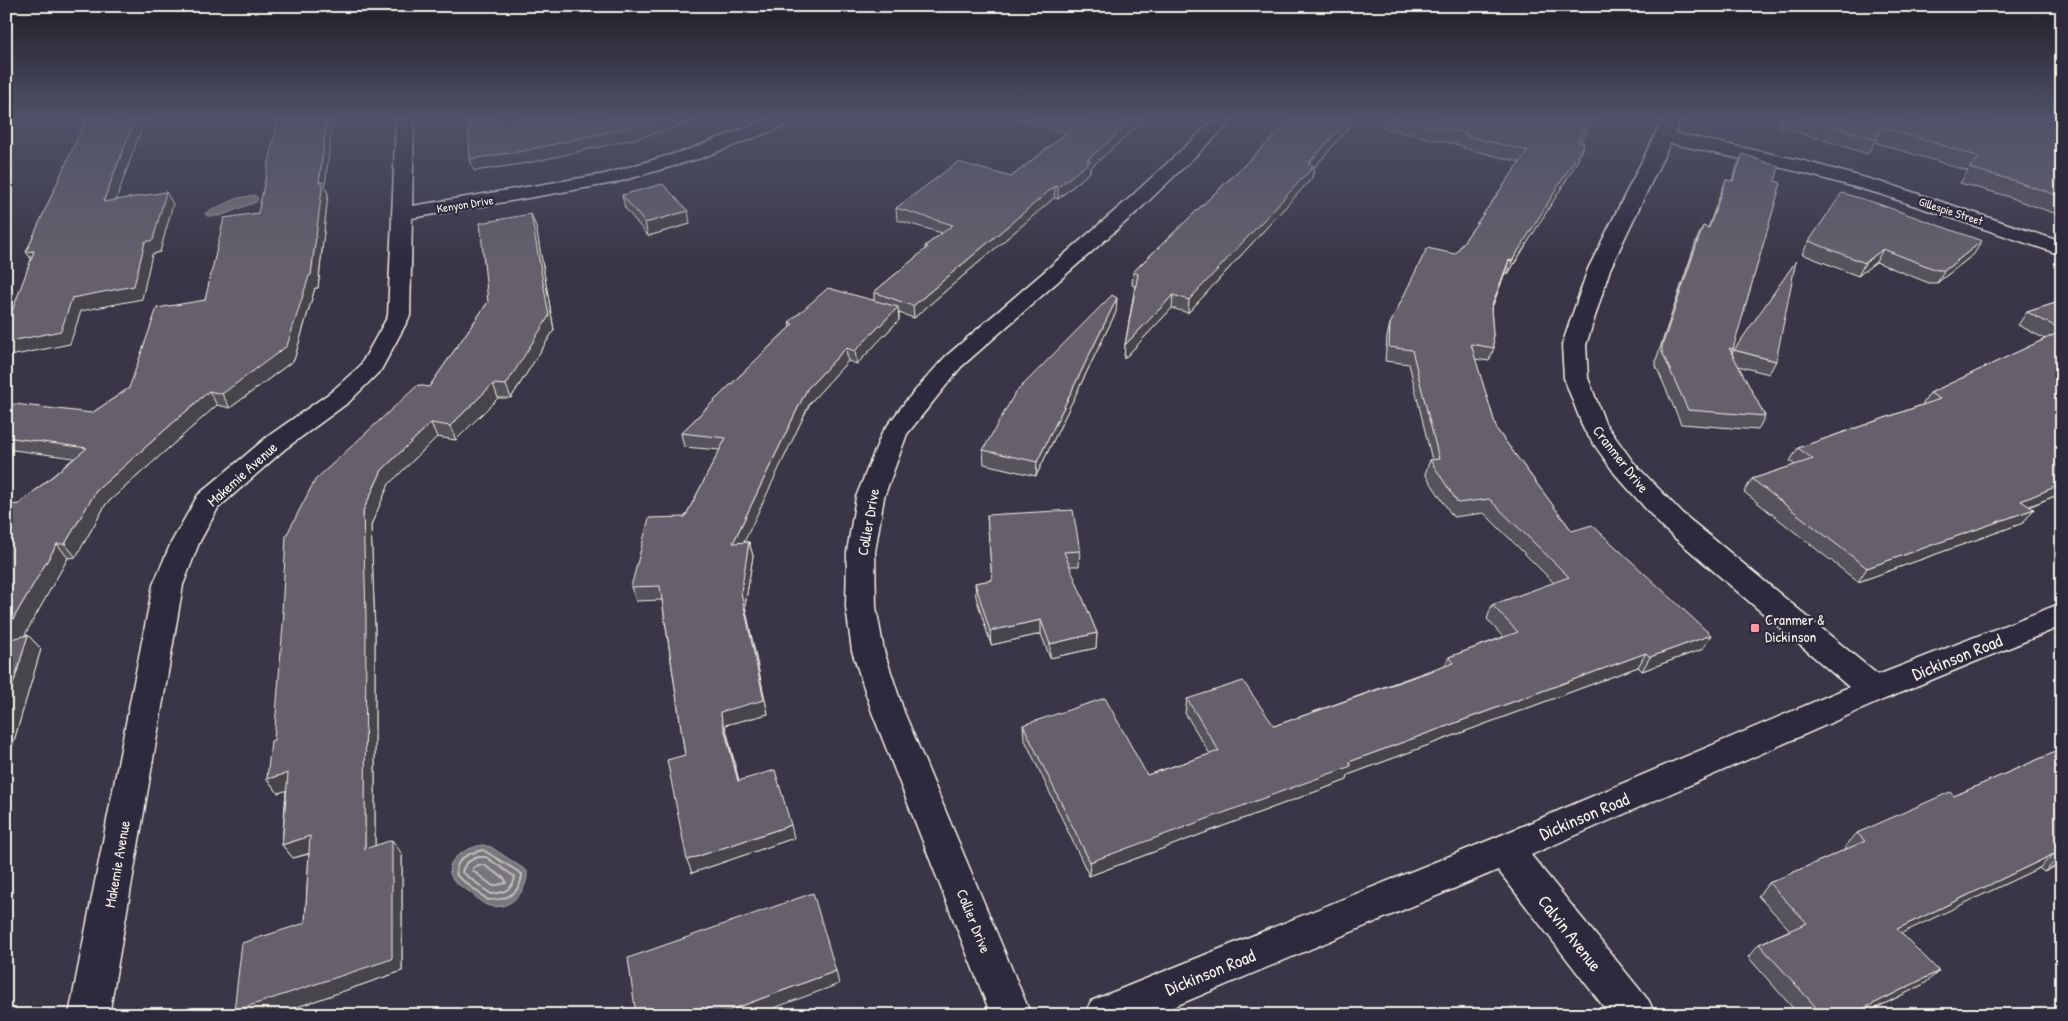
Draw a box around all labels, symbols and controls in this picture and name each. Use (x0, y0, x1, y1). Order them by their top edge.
street label: Kenyon Drive (435, 191, 495, 217)
street label: Gillespie Street (1917, 193, 1986, 230)
street label: Cranmer Drive (1588, 421, 1654, 497)
street label: Makemie Avenue (202, 437, 282, 511)
street label: Collier Drive (852, 487, 884, 557)
place label: Cranmer & Dickinson (1765, 609, 1825, 647)
marker: Cranmer & Dickinson (1749, 622, 1761, 634)
street label: Dickinson Road (1908, 628, 2006, 686)
street label: Dickinson Road (1535, 786, 1633, 846)
street label: Makemie Avenue (99, 819, 135, 909)
street label: Collier Drive (952, 886, 996, 956)
street label: Calvin Avenue (1532, 889, 1608, 977)
street label: Dickinson Road (1161, 943, 1259, 1001)

